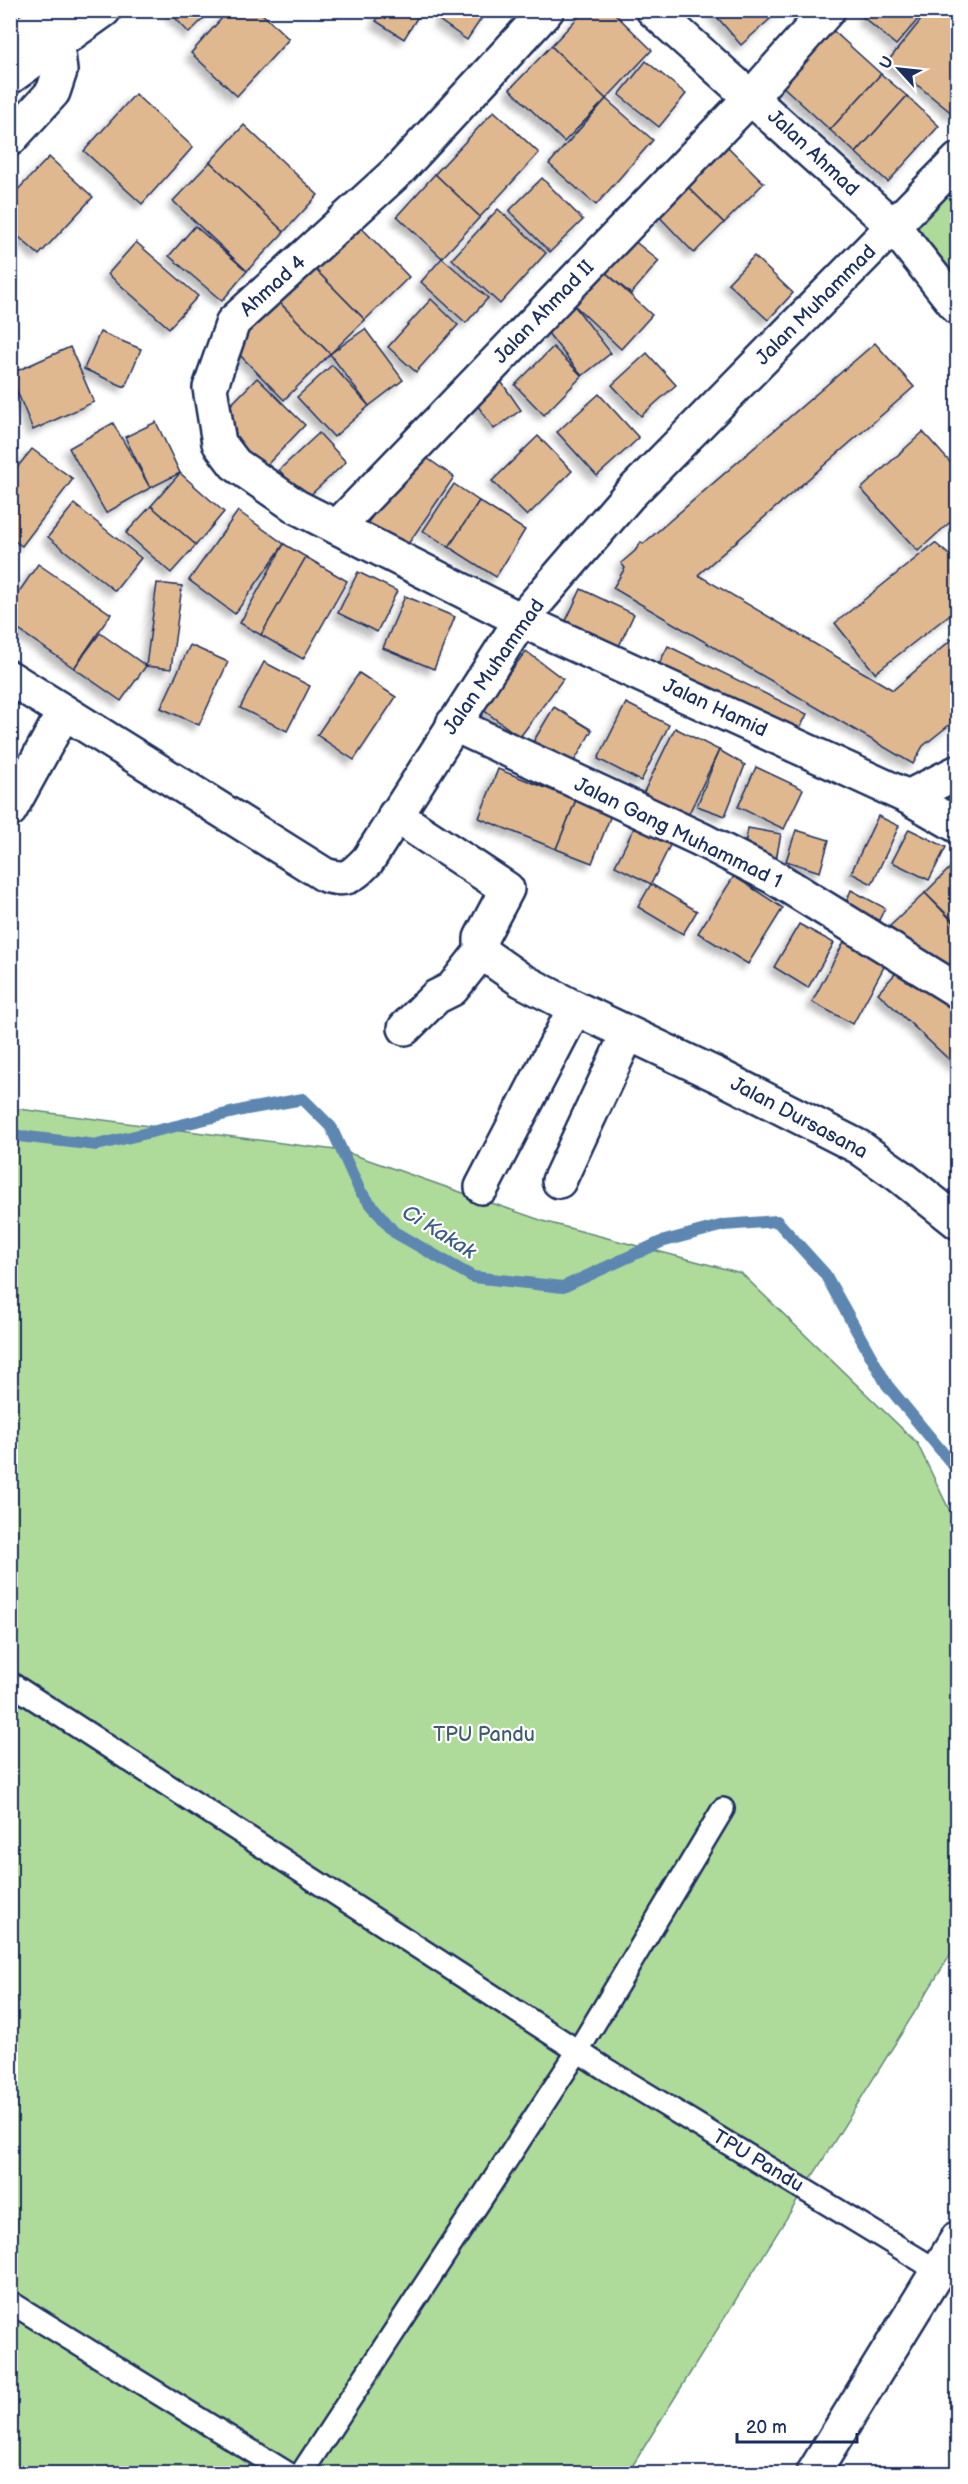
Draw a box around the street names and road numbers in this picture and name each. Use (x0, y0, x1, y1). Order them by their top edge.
street label: Jalan Ahmad (762, 105, 864, 201)
street label: Jalan Muhammad (751, 240, 881, 370)
street label: Ahmad 4 (235, 250, 311, 322)
street label: Jalan Ahmad II (489, 255, 599, 369)
street label: Jalan Muhammad (438, 594, 550, 740)
street label: Jalan Hamid (659, 673, 771, 743)
street label: Jalan Gang Muhammad 1 (570, 772, 786, 894)
street label: Jalan Dursasana (726, 1072, 872, 1164)
street label: TPU Pandu (708, 2125, 808, 2197)

